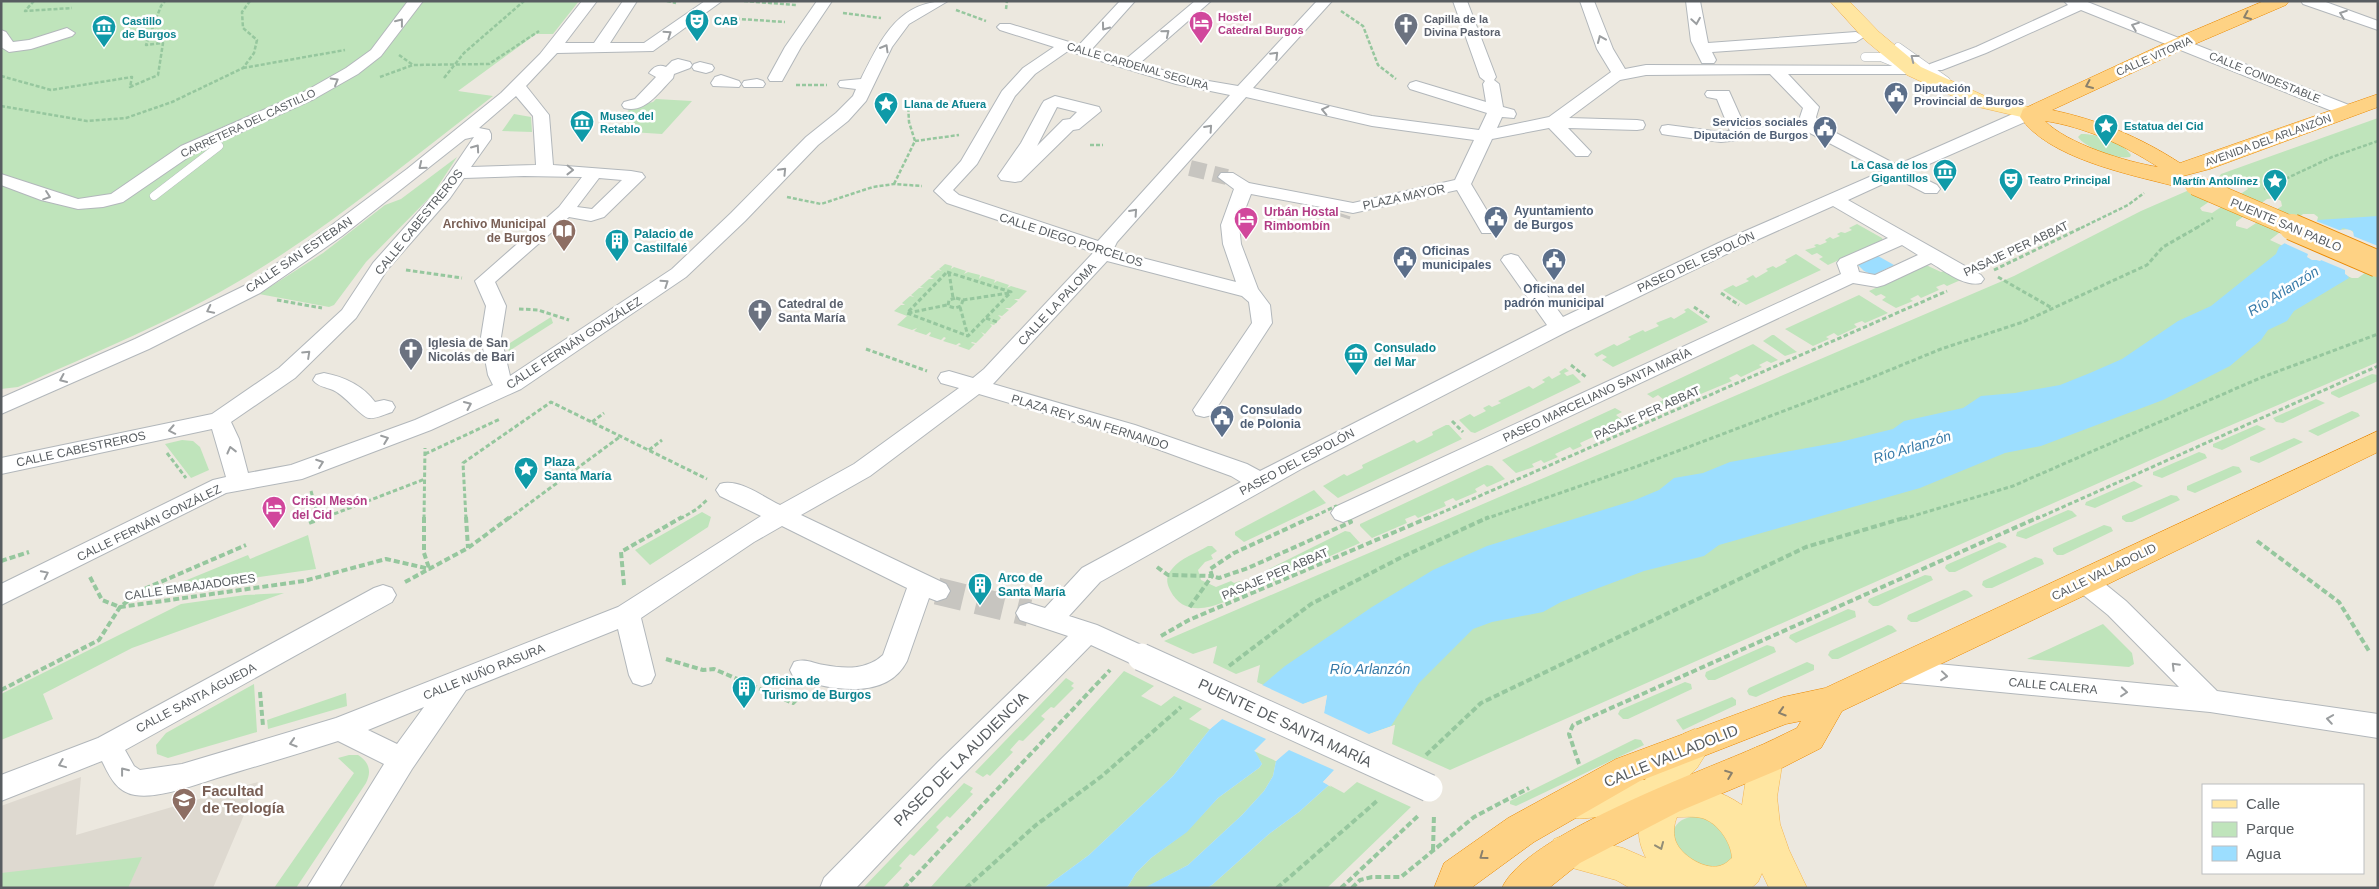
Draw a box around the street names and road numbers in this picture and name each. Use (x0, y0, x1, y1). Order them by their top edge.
street label: CALLE VITORIA (2114, 34, 2194, 78)
street label: CALLE CARDENAL SEGURA (1066, 40, 1211, 92)
street label: CALLE CONDESTABLE (2208, 49, 2322, 105)
street label: CARRETERA DEL CASTILLO (179, 86, 318, 160)
street label: AVENIDA DEL ARLANZÓN (2203, 112, 2333, 168)
street label: CALLE CABESTREROS (372, 166, 466, 278)
street label: PLAZA MAYOR (1362, 181, 1447, 213)
street label: PUENTE SAN PABLO (2228, 195, 2344, 255)
street label: CALLE DIEGO PORCELOS (997, 210, 1145, 270)
street label: CALLE SAN ESTEBAN (243, 214, 355, 296)
street label: PASAJE PER ABBAT (1961, 218, 2071, 279)
street label: PASEO DEL ESPOLÓN (1635, 228, 1757, 295)
street label: CALLE LA PALOMA (1015, 260, 1099, 348)
street label: CALLE FERNÁN GONZÁLEZ (503, 293, 644, 392)
street label: PASEO MARCELIANO SANTA MARÍA (1500, 344, 1693, 445)
street label: PASAJE PER ABBAT (1592, 383, 1703, 443)
street label: PLAZA REY SAN FERNANDO (1010, 391, 1170, 453)
street label: PASEO DEL ESPOLÓN (1237, 425, 1357, 498)
street label: CALLE CABESTREROS (15, 428, 147, 470)
street label: CALLE FERNÁN GONZÁLEZ (74, 481, 223, 564)
street label: CALLE VALLADOLID (2049, 540, 2159, 603)
street label: PASAJE PER ABBAT (1220, 545, 1331, 603)
street label: CALLE EMBAJADORES (124, 571, 256, 603)
street label: CALLE NUÑO RASURA (421, 641, 547, 703)
street label: CALLE SANTA ÁGUEDA (133, 660, 258, 736)
street label: PUENTE DE SANTA MARÍA (1196, 675, 1375, 770)
street label: CALLE CALERA (2008, 675, 2098, 697)
street label: PASEO DE LA AUDIENCIA (890, 688, 1031, 829)
street label: CALLE VALLADOLID (1601, 721, 1741, 790)

